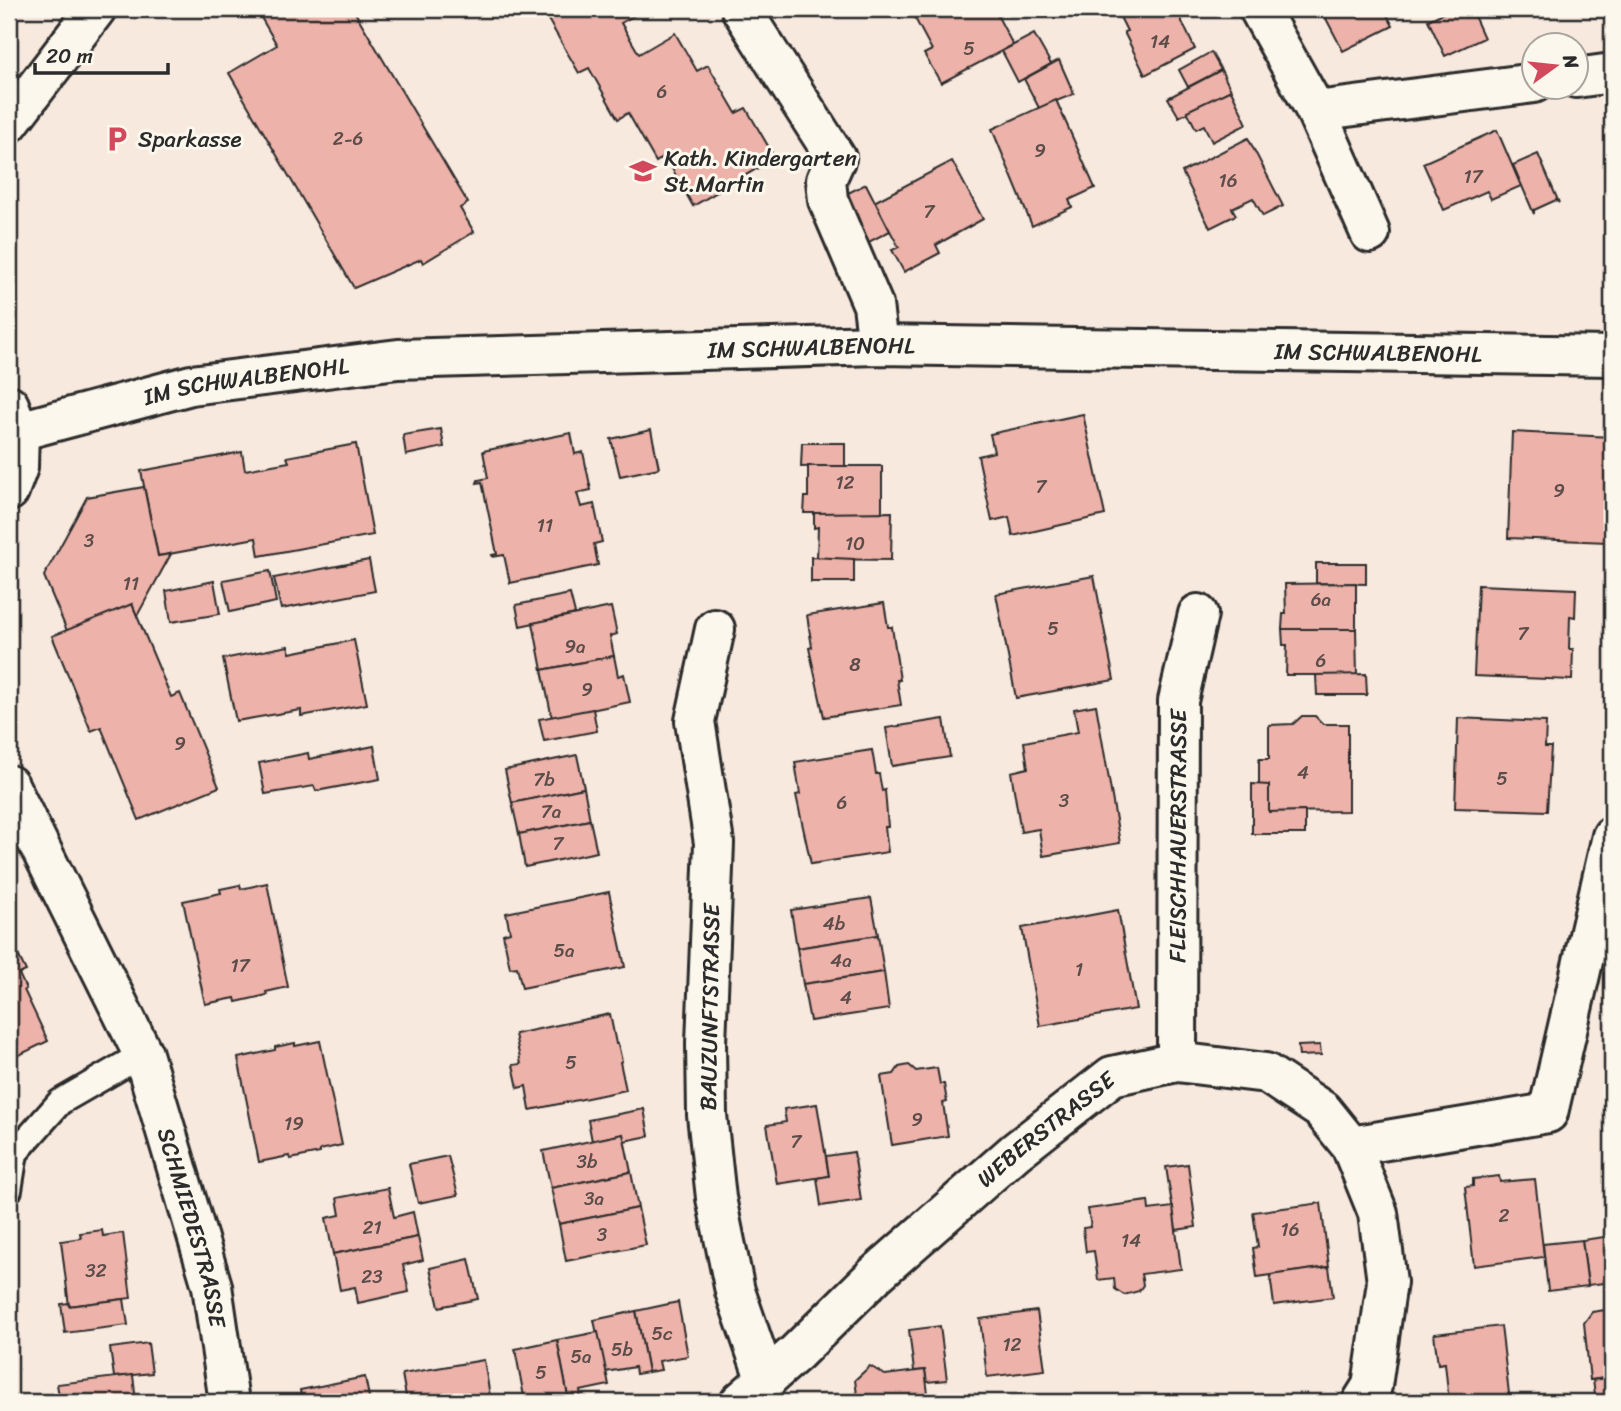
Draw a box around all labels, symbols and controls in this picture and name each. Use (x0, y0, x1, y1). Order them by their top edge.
house number: 14 (1150, 25, 1170, 58)
scale bar (35, 32, 168, 76)
house number: 5 (963, 32, 975, 65)
north arrow (1520, 32, 1590, 102)
text: 20 m (46, 37, 93, 75)
text: N (1553, 50, 1589, 73)
house number: 6 (657, 75, 667, 108)
place label: Sparkasse (138, 119, 242, 160)
house number: 2-6 (333, 122, 363, 155)
parking icon: Sparkasse (102, 124, 132, 154)
house number: 9 (1034, 134, 1046, 167)
place label: Kath. Kindergarten St.Martin (664, 138, 857, 205)
school or university icon: Kath. Kindergarten St.Martin (628, 156, 658, 186)
house number: 17 (1463, 160, 1484, 193)
house number: 16 (1219, 164, 1237, 197)
house number: 7 (924, 195, 936, 228)
street label: IM SCHWALBENOHL (706, 324, 916, 370)
street label: IM SCHWALBENOHL (1273, 330, 1482, 375)
street label: IM SCHWALBENOHL (138, 345, 351, 418)
house number: 12 (835, 466, 855, 499)
house number: 7 (1036, 470, 1048, 503)
house number: 9 (1553, 474, 1565, 507)
house number: 11 (537, 509, 553, 542)
house number: 3 (84, 524, 95, 557)
house number: 10 (845, 527, 865, 560)
house number: 11 (123, 567, 139, 600)
house number: 6a (1311, 583, 1332, 616)
house number: 5 (1047, 612, 1059, 645)
house number: 7 (1518, 617, 1530, 650)
house number: 9a (564, 630, 586, 663)
house number: 6 (1316, 644, 1326, 677)
house number: 8 (849, 648, 861, 681)
house number: 9 (581, 673, 593, 706)
street label: FLEISCHHAUERSTRASSE (1157, 708, 1198, 963)
house number: 9 (174, 727, 186, 760)
house number: 4 (1297, 756, 1309, 789)
house number: 5 (1496, 762, 1508, 795)
house number: 7b (533, 763, 555, 796)
house number: 3 (1059, 784, 1070, 817)
house number: 6 (837, 786, 847, 819)
house number: 7a (541, 795, 562, 828)
house number: 7 (553, 827, 565, 860)
street label: BAUZUNFTSTRASSE (688, 902, 732, 1111)
house number: 4b (823, 907, 845, 940)
house number: 5a (553, 934, 575, 967)
house number: 4a (830, 944, 852, 977)
house number: 17 (230, 949, 251, 982)
house number: 1 (1075, 953, 1083, 986)
house number: 4 (840, 981, 852, 1014)
house number: 5 (565, 1046, 577, 1079)
street label: WEBERSTRASSE (967, 1059, 1125, 1198)
house number: 9 (911, 1103, 923, 1136)
house number: 19 (284, 1107, 304, 1140)
street label: SCHMIEDESTRASSE (145, 1122, 238, 1331)
house number: 7 (791, 1125, 803, 1158)
house number: 3b (577, 1145, 597, 1178)
house number: 3a (584, 1182, 604, 1215)
house number: 2 (1499, 1199, 1510, 1232)
house number: 21 (362, 1211, 382, 1244)
house number: 16 (1281, 1213, 1299, 1246)
house number: 3 (597, 1218, 608, 1251)
house number: 14 (1121, 1224, 1141, 1257)
house number: 32 (85, 1254, 107, 1287)
house number: 23 (361, 1260, 383, 1293)
house number: 5c (651, 1317, 673, 1350)
house number: 12 (1002, 1328, 1022, 1361)
house number: 5b (611, 1333, 633, 1366)
house number: 5a (570, 1340, 592, 1373)
house number: 5 (535, 1356, 547, 1389)

